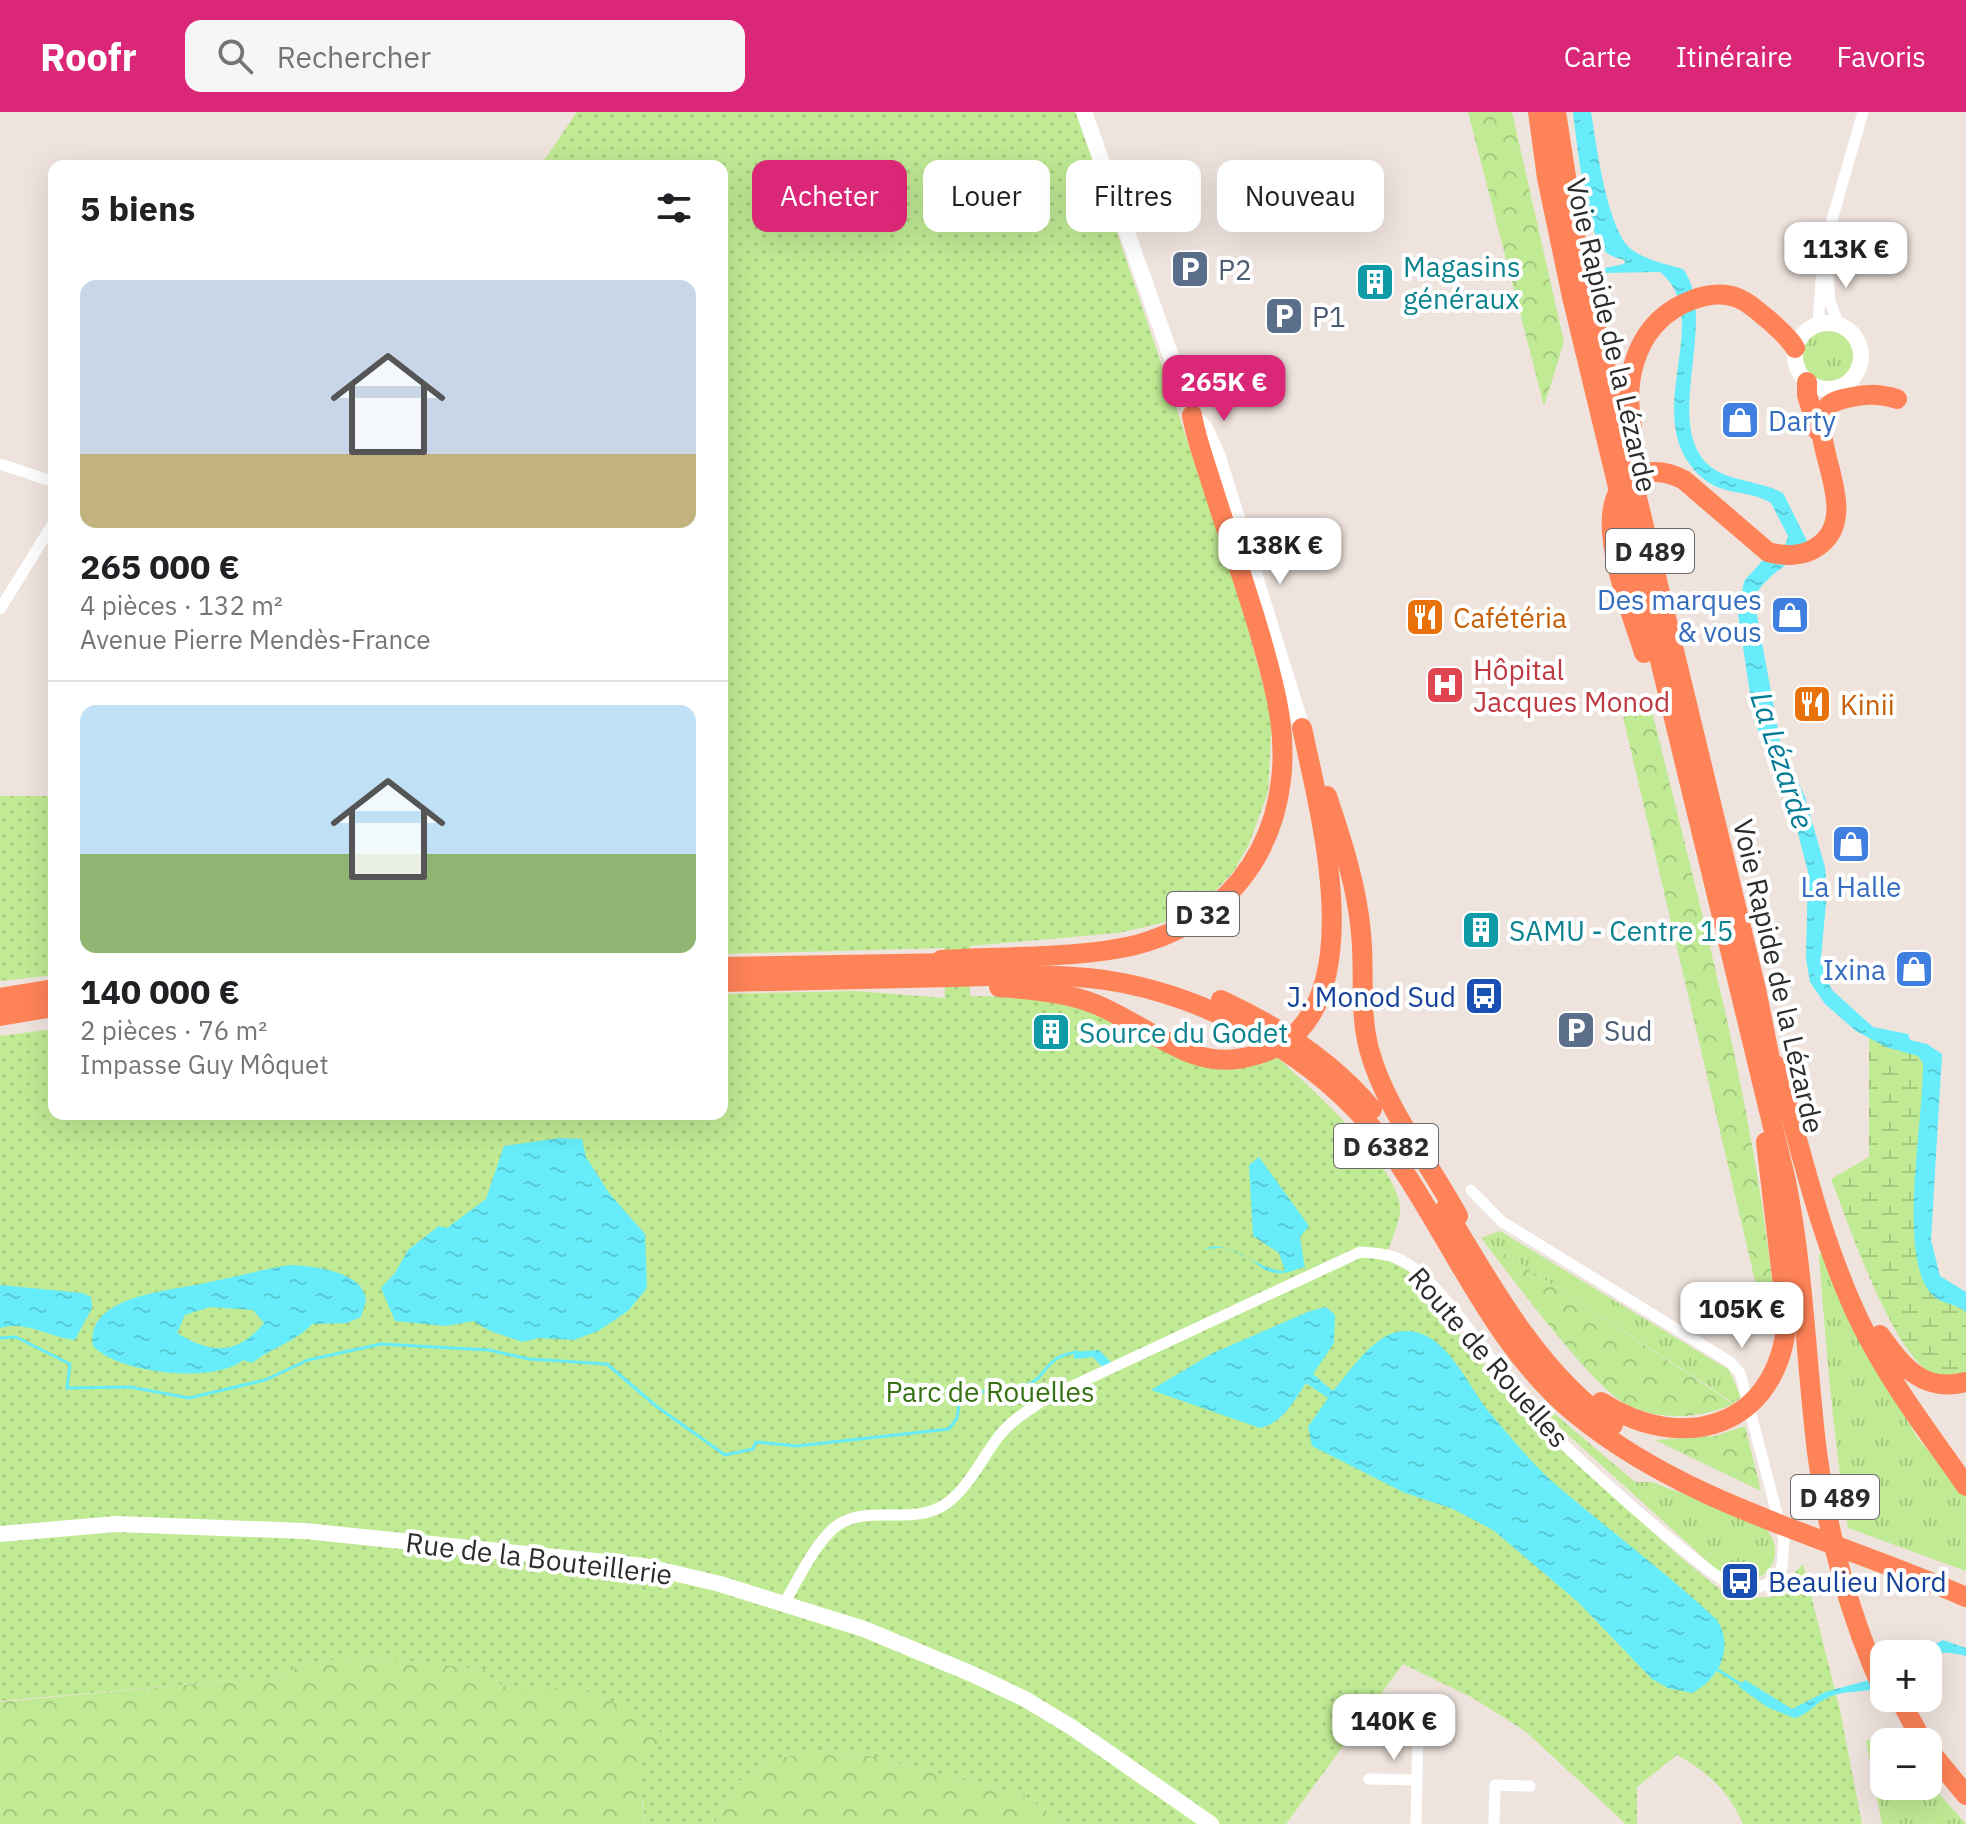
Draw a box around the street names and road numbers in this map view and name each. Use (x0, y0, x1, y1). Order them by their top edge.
street label: Voie Rapide de la Lézarde (1558, 174, 1666, 496)
road number: D 489 (1606, 529, 1694, 573)
street label: Voie Rapide de la Lézarde (1725, 815, 1833, 1137)
road number: D 32 (1167, 892, 1239, 936)
road number: D 6382 (1334, 1124, 1438, 1168)
street label: Route de Rouelles (1400, 1259, 1578, 1455)
road number: D 489 (1791, 1475, 1879, 1519)
street label: Rue de la Bouteillerie (404, 1523, 674, 1593)

